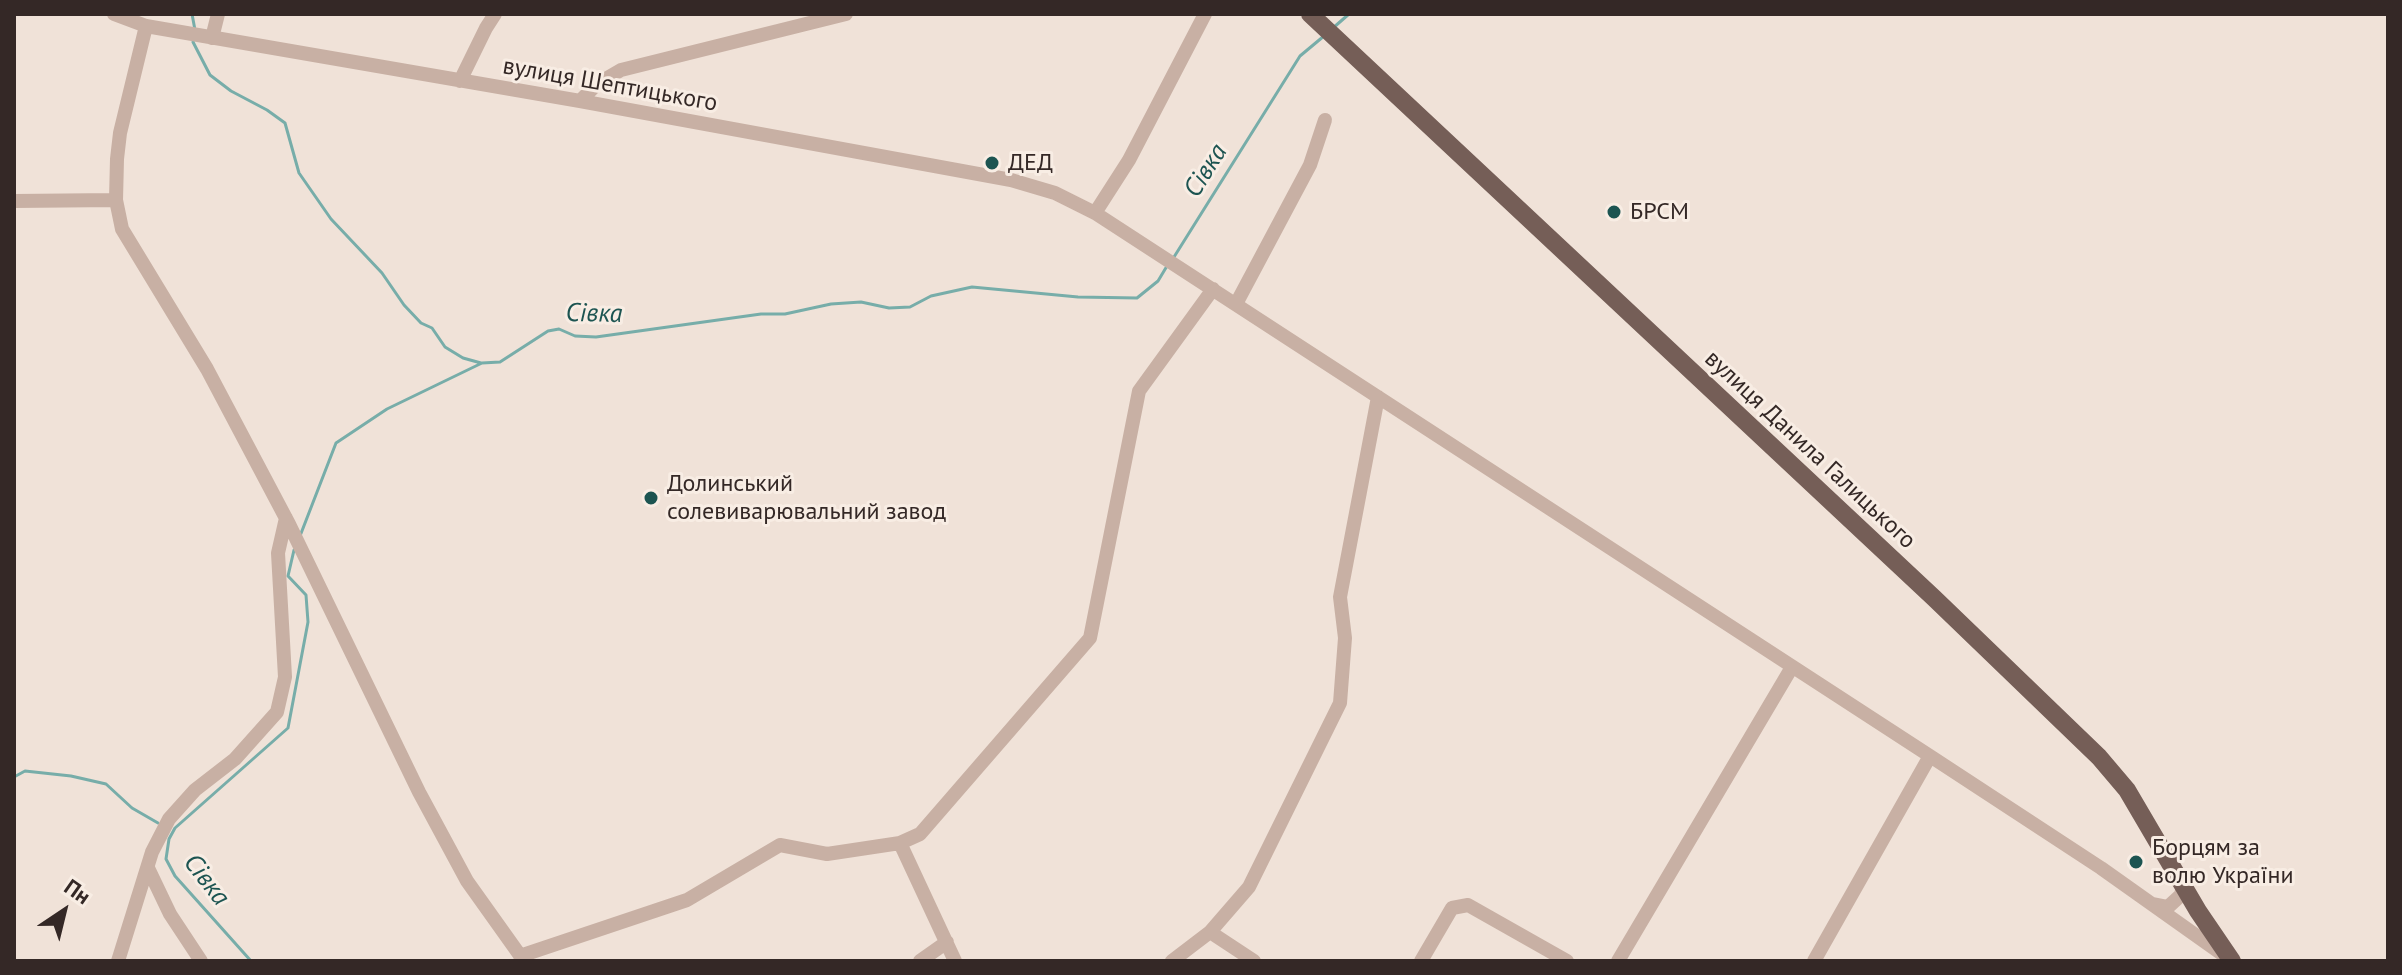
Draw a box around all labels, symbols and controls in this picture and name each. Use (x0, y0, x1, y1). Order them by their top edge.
street label: вулиця Шептицького (500, 52, 720, 118)
water label: Сівка (1178, 139, 1234, 203)
place label: ДЕД (1008, 149, 1053, 177)
marker: ДЕД (983, 154, 1001, 172)
place label: БРСМ (1630, 198, 1689, 226)
marker: БРСМ (1605, 203, 1623, 221)
water label: Сівка (565, 298, 623, 330)
street label: вулиця Данила Галицького (1698, 345, 1922, 555)
place label: Долинський солевиварювальний завод (667, 470, 946, 526)
marker: Долинський солевиварювальний завод (642, 489, 660, 507)
place label: Борцям за волю України (2152, 834, 2294, 890)
water label: Сівка (176, 848, 236, 912)
marker: Борцям за волю України (2127, 853, 2145, 871)
north arrow (24, 871, 104, 951)
text: Пн (59, 872, 96, 910)

